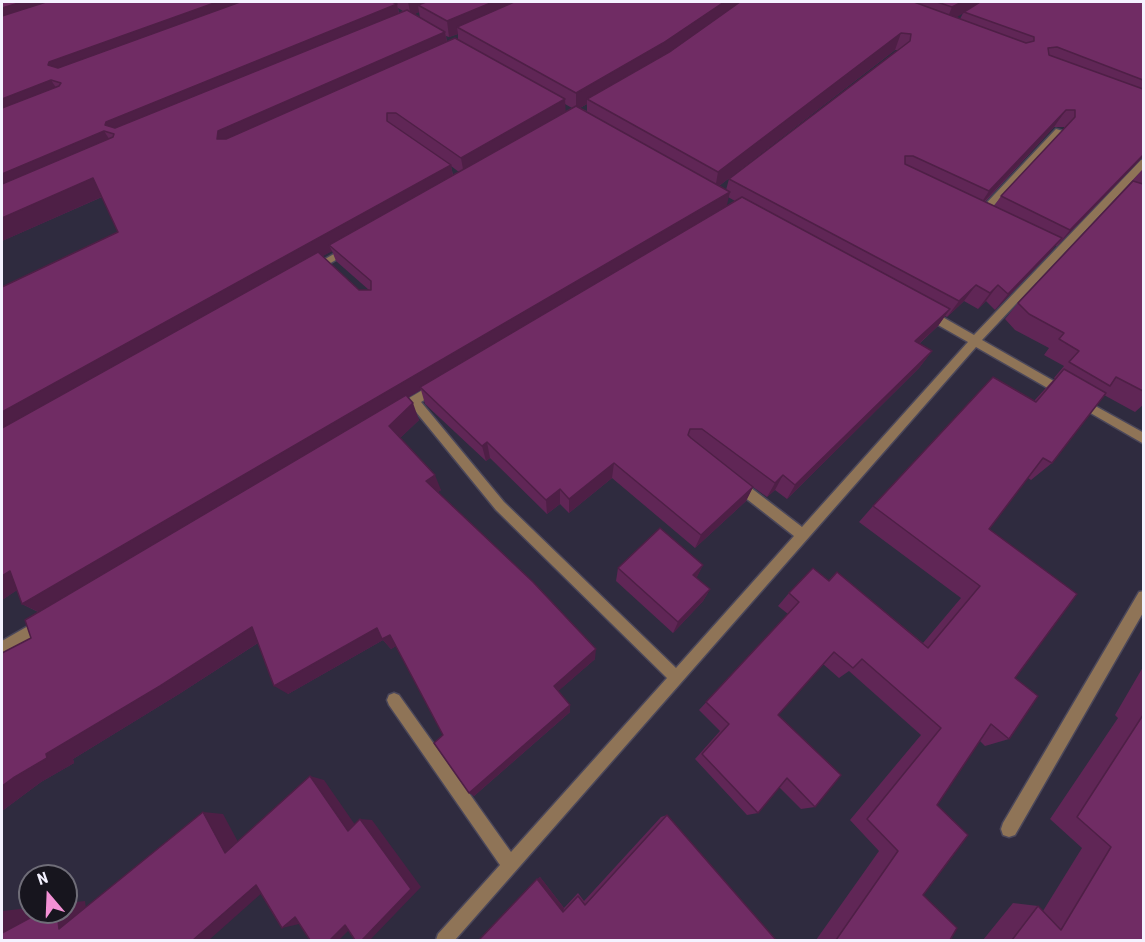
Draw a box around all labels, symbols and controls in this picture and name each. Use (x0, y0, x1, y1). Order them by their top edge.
north arrow (18, 864, 78, 924)
text: N (35, 868, 50, 889)

